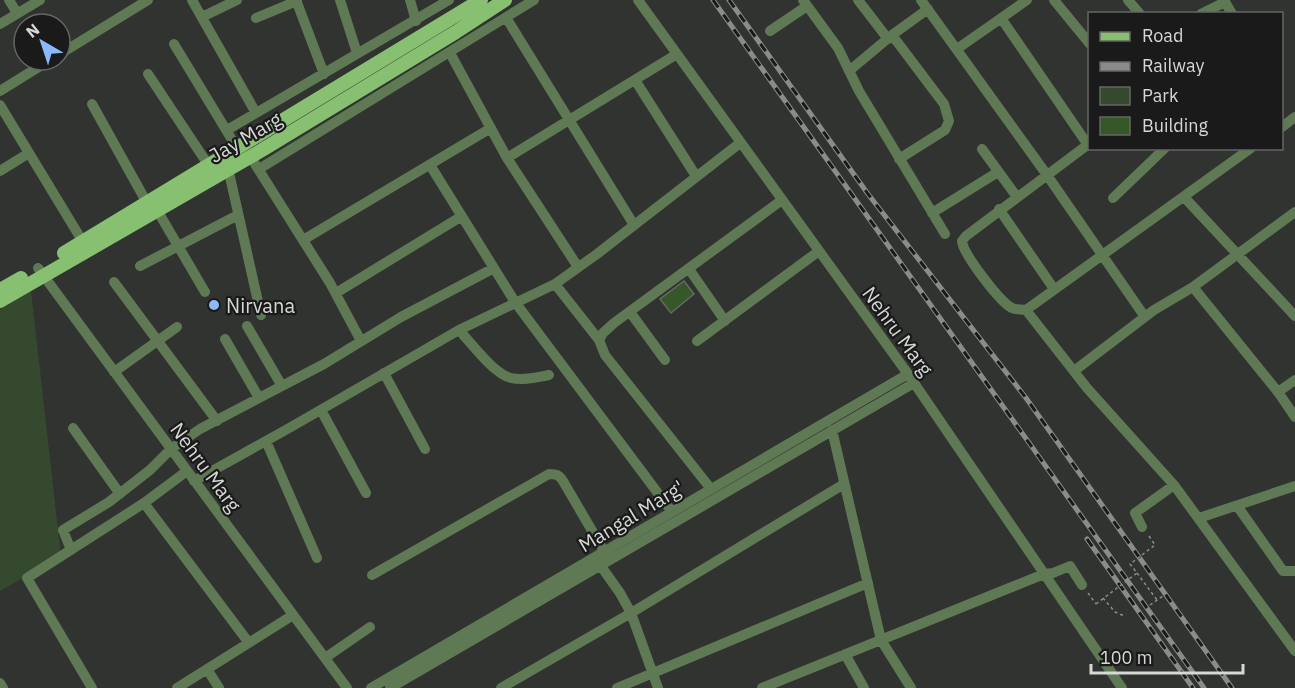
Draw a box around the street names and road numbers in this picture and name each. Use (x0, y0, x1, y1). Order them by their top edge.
street label: Jay Marg (204, 105, 287, 169)
street label: Nehru Marg (856, 281, 940, 381)
street label: Nehru Marg (164, 417, 248, 517)
street label: Mangal Marg' (573, 474, 689, 558)

